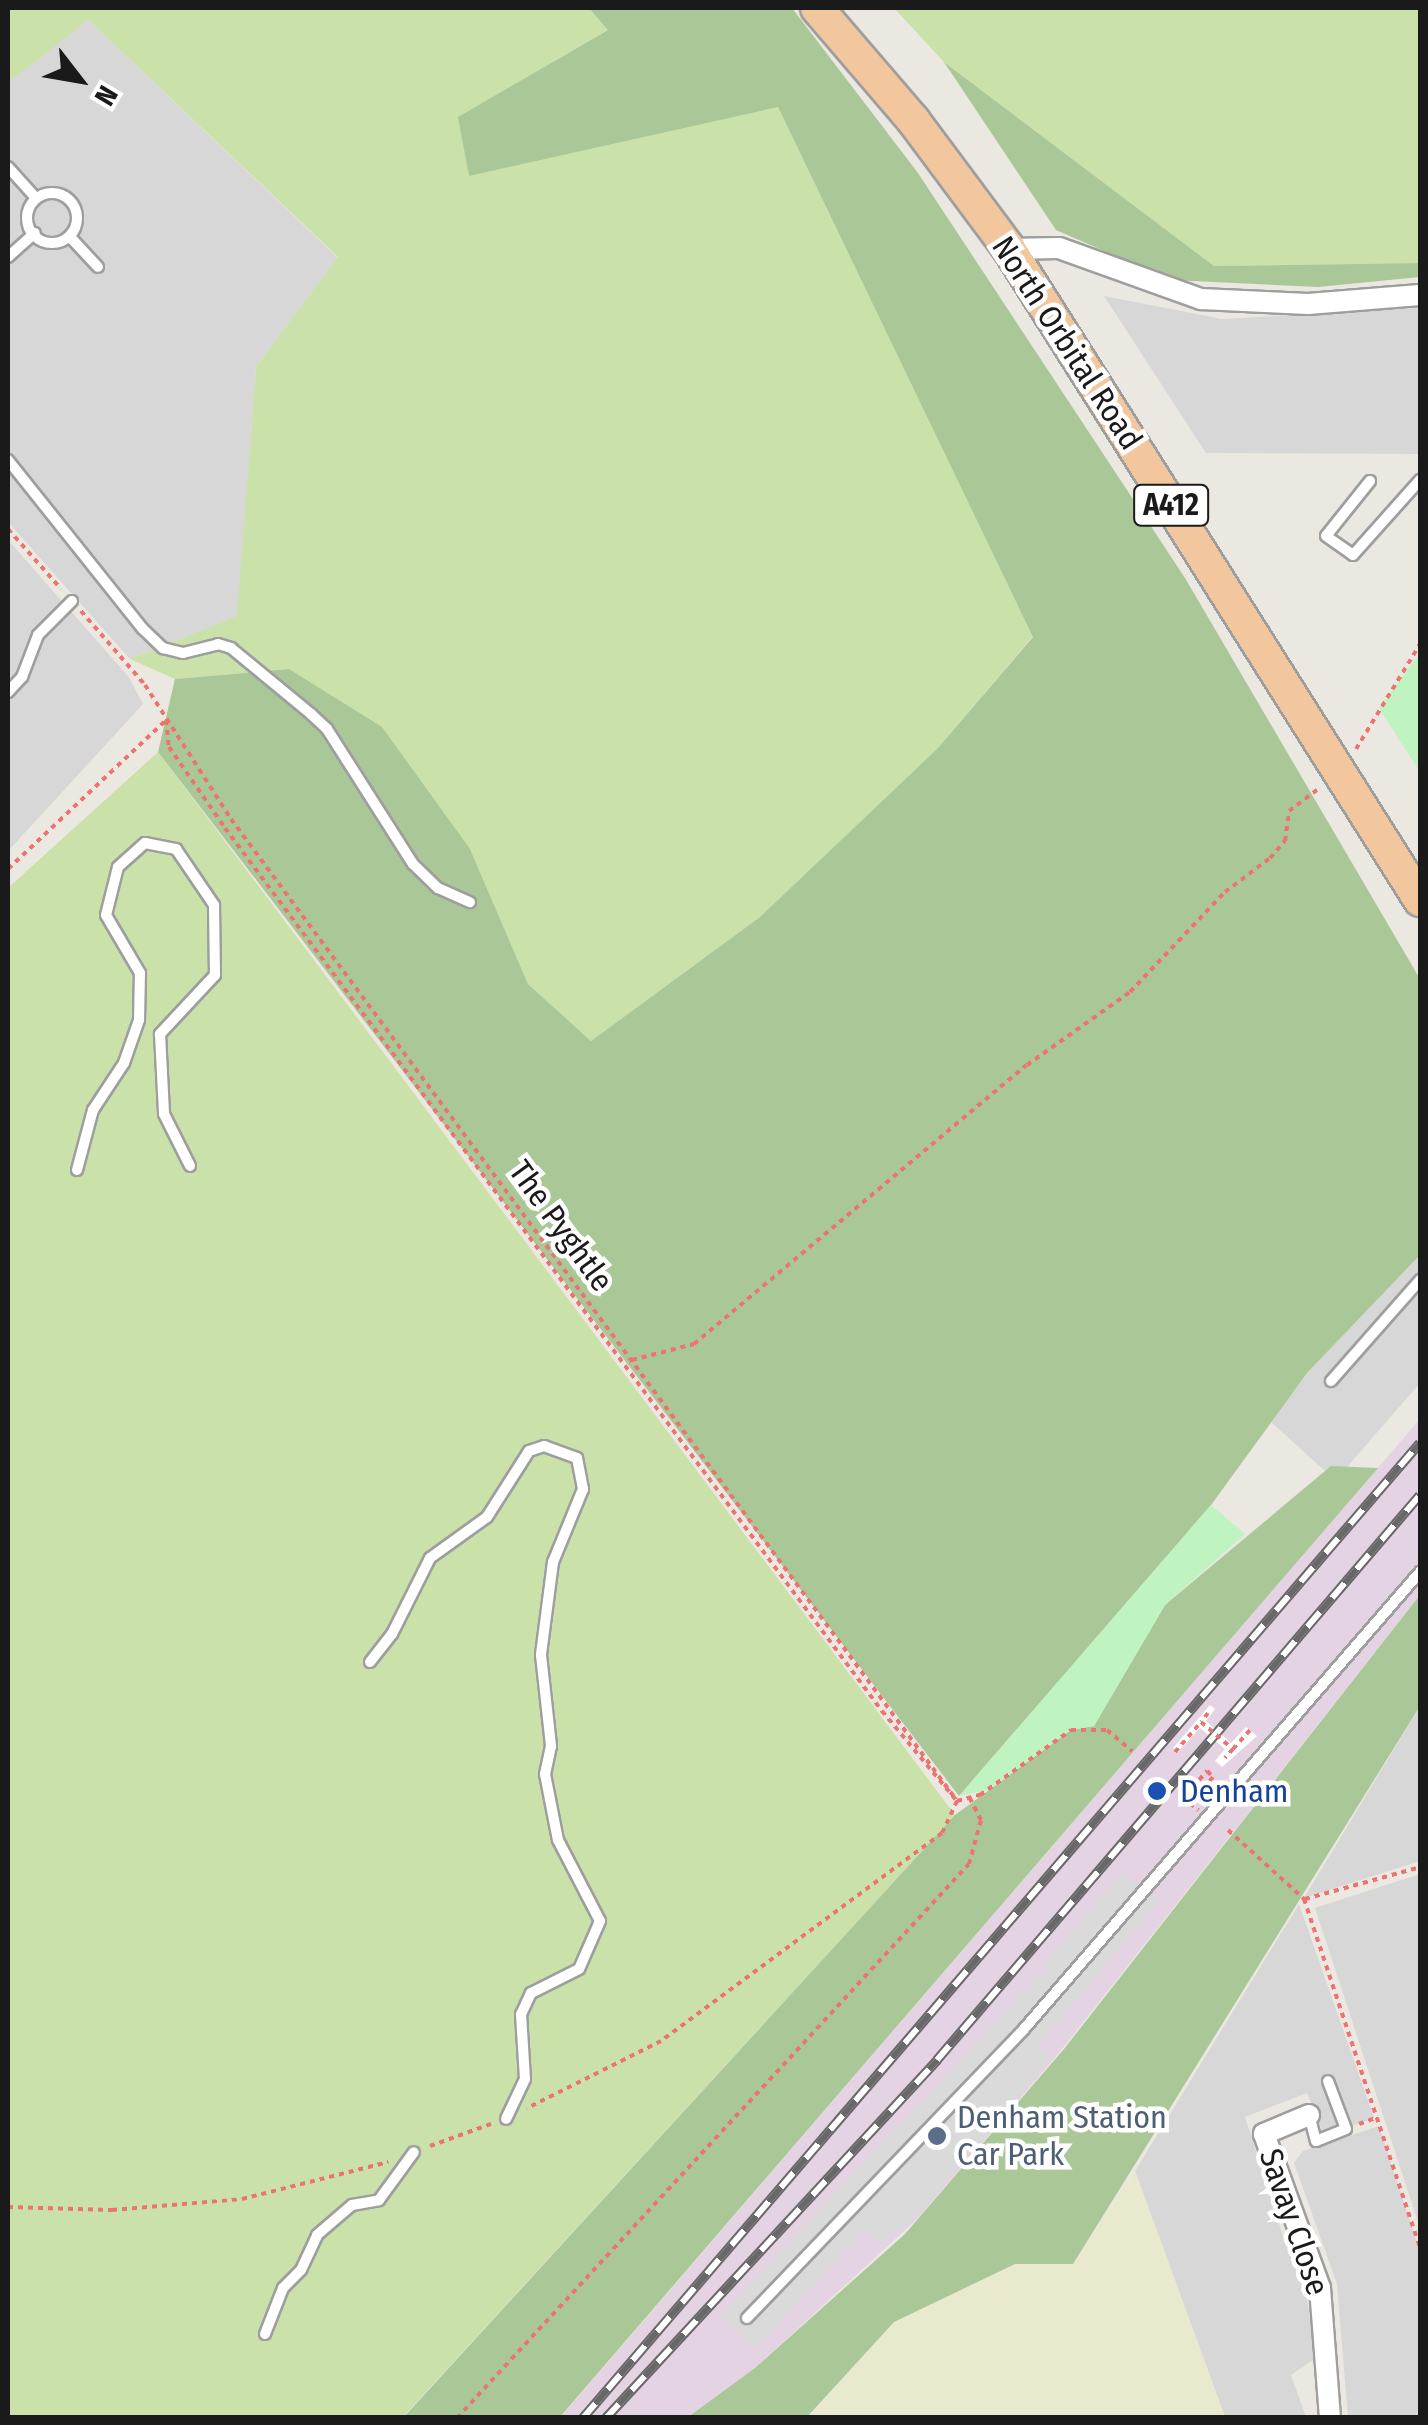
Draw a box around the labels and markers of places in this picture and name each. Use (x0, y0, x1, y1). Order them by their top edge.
place label: Denham (1180, 1772, 1288, 1810)
marker: Denham (1144, 1778, 1170, 1804)
place label: Denham Station Car Park (957, 2099, 1167, 2174)
marker: Denham Station Car Park (926, 2125, 948, 2147)

